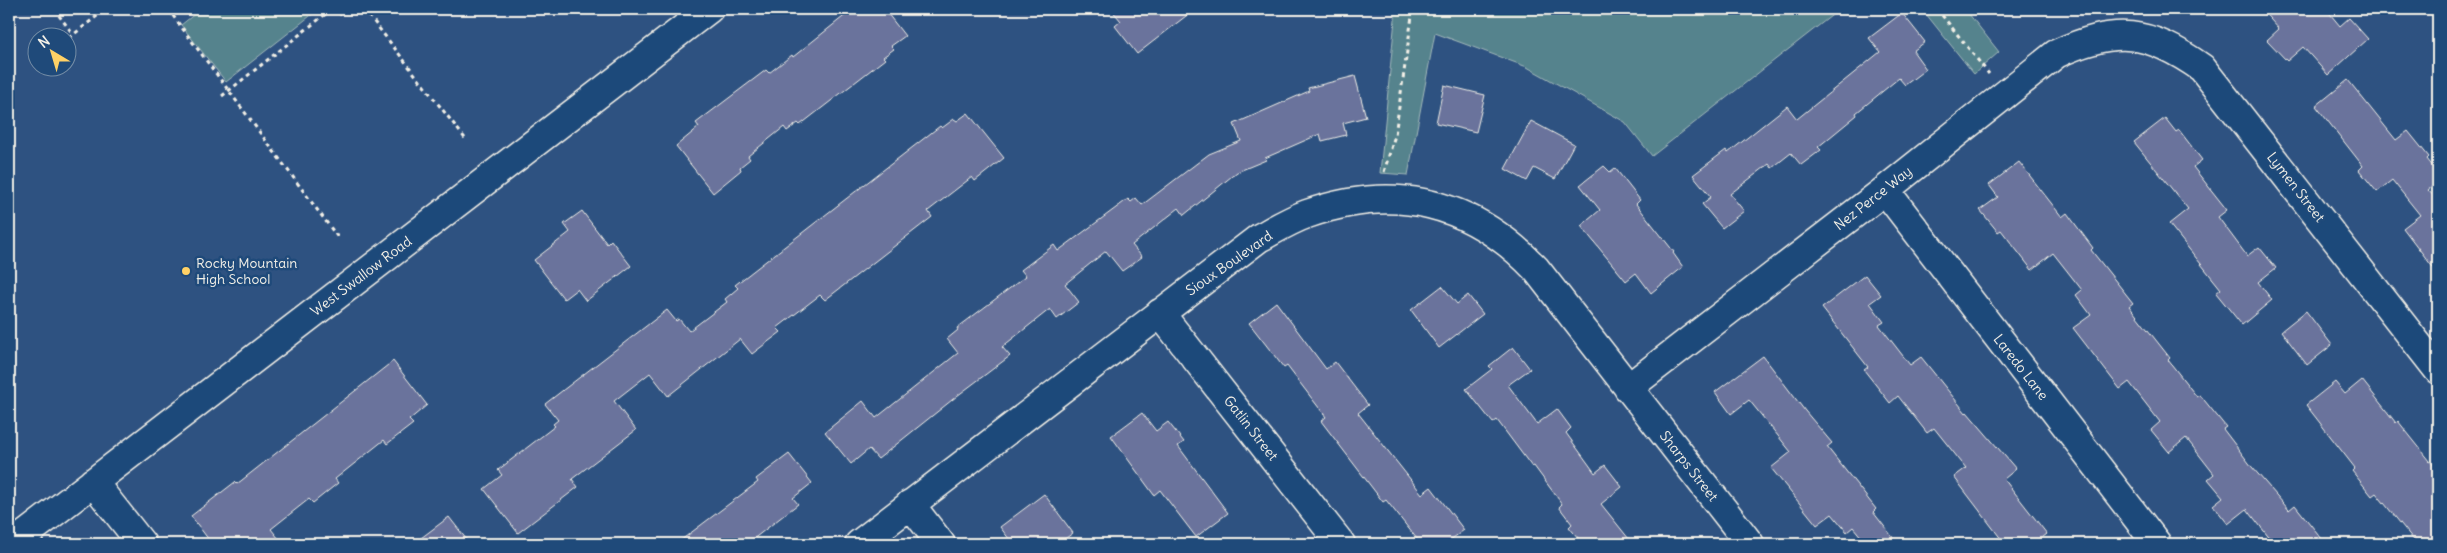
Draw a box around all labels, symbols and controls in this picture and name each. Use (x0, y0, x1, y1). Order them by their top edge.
north arrow (28, 28, 78, 78)
text: N (35, 32, 53, 52)
street label: Lymen Street (2263, 148, 2329, 226)
street label: Nez Perce Way (1830, 162, 1916, 234)
street label: Sioux Boulevard (1182, 226, 1276, 300)
street label: West Swallow Road (307, 232, 415, 320)
place label: Rocky Mountain High School (196, 254, 297, 288)
marker: Rocky Mountain High School (180, 265, 192, 277)
street label: Laredo Lane (1990, 330, 2052, 404)
street label: Gatlin Street (1220, 392, 1282, 464)
street label: Sharps Street (1656, 427, 1722, 505)

